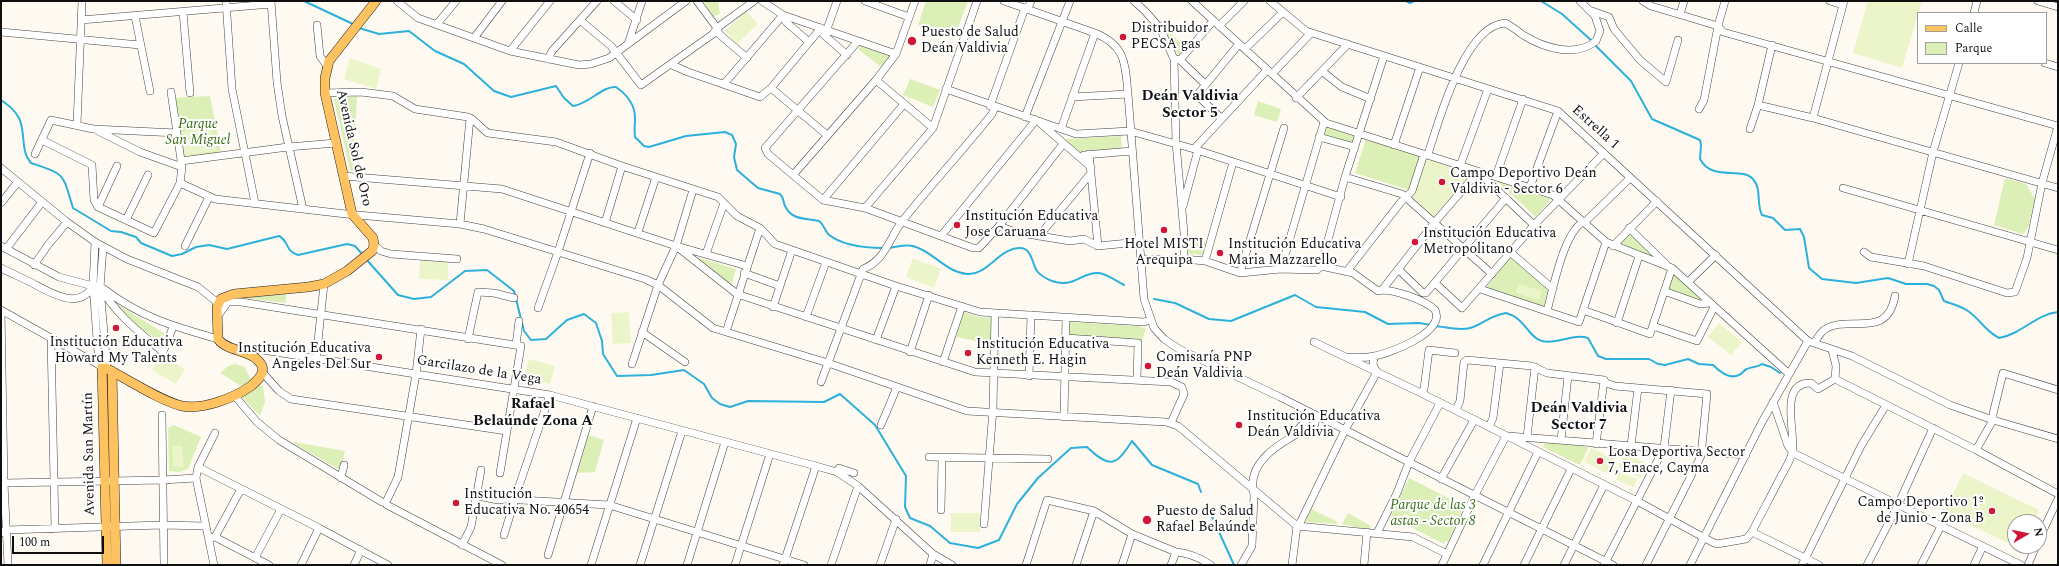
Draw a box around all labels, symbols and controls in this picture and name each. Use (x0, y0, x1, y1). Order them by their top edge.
legend (1917, 12, 2047, 64)
text: Calle (1955, 19, 1982, 38)
place label: Distribuidor PECSA gas (1131, 21, 1208, 54)
place label: Puesto de Salud Deán Valdivia (921, 25, 1019, 58)
marker: Distribuidor PECSA gas (1118, 32, 1128, 42)
marker: Puesto de Salud Deán Valdivia (906, 35, 918, 47)
text: Parque (1955, 39, 1992, 58)
street label: Avenida Sol de Oro (331, 88, 375, 208)
district label: Deán Valdivia Sector 5 (1141, 88, 1239, 123)
street label: Estrella 1 (1568, 102, 1622, 154)
park label: Parque San Miguel (166, 117, 230, 150)
place label: Campo Deportivo Deán Valdivia - Sector 6 (1450, 166, 1597, 198)
marker: Campo Deportivo Deán Valdivia - Sector 6 (1437, 177, 1447, 187)
place label: Institución Educativa Jose Caruana (965, 209, 1098, 242)
marker: Institución Educativa Jose Caruana (952, 220, 962, 230)
marker: Hotel MISTI Arequipa (1159, 225, 1169, 235)
place label: Institución Educativa Metropolitano (1423, 226, 1556, 258)
place label: Hotel MISTI Arequipa (1124, 237, 1204, 270)
place label: Institución Educativa Maria Mazzarello (1228, 237, 1361, 270)
marker: Institución Educativa Metropolitano (1410, 237, 1420, 247)
marker: Institución Educativa Maria Mazzarello (1215, 248, 1225, 258)
marker: Institución Educativa Howard My Talents (111, 323, 121, 333)
place label: Institución Educativa Howard My Talents (49, 335, 183, 368)
place label: Institución Educativa Kenneth E. Hagin (976, 337, 1109, 370)
place label: Institución Educativa Angeles Del Sur (238, 341, 371, 374)
marker: Institución Educativa Kenneth E. Hagin (963, 348, 973, 358)
place label: Comisaría PNP Deán Valdivia (1156, 350, 1252, 382)
marker: Institución Educativa Angeles Del Sur (374, 352, 384, 362)
street label: Garcilazo de la Vega (415, 353, 543, 389)
marker: Comisaría PNP Deán Valdivia (1143, 361, 1153, 371)
street label: Avenida San Martín (81, 392, 99, 516)
district label: Rafael Belaúnde Zona A (473, 396, 593, 431)
district label: Deán Valdivia Sector 7 (1530, 400, 1628, 435)
place label: Institución Educativa Deán Valdivia (1247, 409, 1380, 442)
marker: Institución Educativa Deán Valdivia (1234, 420, 1244, 430)
place label: Losa Deportiva Sector 7, Enace, Cayma (1608, 445, 1745, 478)
marker: Losa Deportiva Sector 7, Enace, Cayma (1595, 456, 1605, 466)
place label: Institución Educativa No. 40654 (464, 487, 589, 520)
place label: Campo Deportivo 1º de Junio - Zona B (1857, 495, 1984, 528)
marker: Institución Educativa No. 40654 (451, 498, 461, 508)
park label: Parque de las 3 astas - Sector 8 (1390, 498, 1476, 530)
place label: Puesto de Salud Rafael Belaúnde (1156, 504, 1256, 536)
marker: Campo Deportivo 1º de Junio - Zona B (1987, 506, 1997, 516)
marker: Puesto de Salud Rafael Belaúnde (1141, 514, 1153, 526)
north arrow (2007, 514, 2047, 554)
text: N (2029, 526, 2047, 538)
scale bar (14, 528, 106, 554)
text: 100 m (19, 533, 50, 552)

